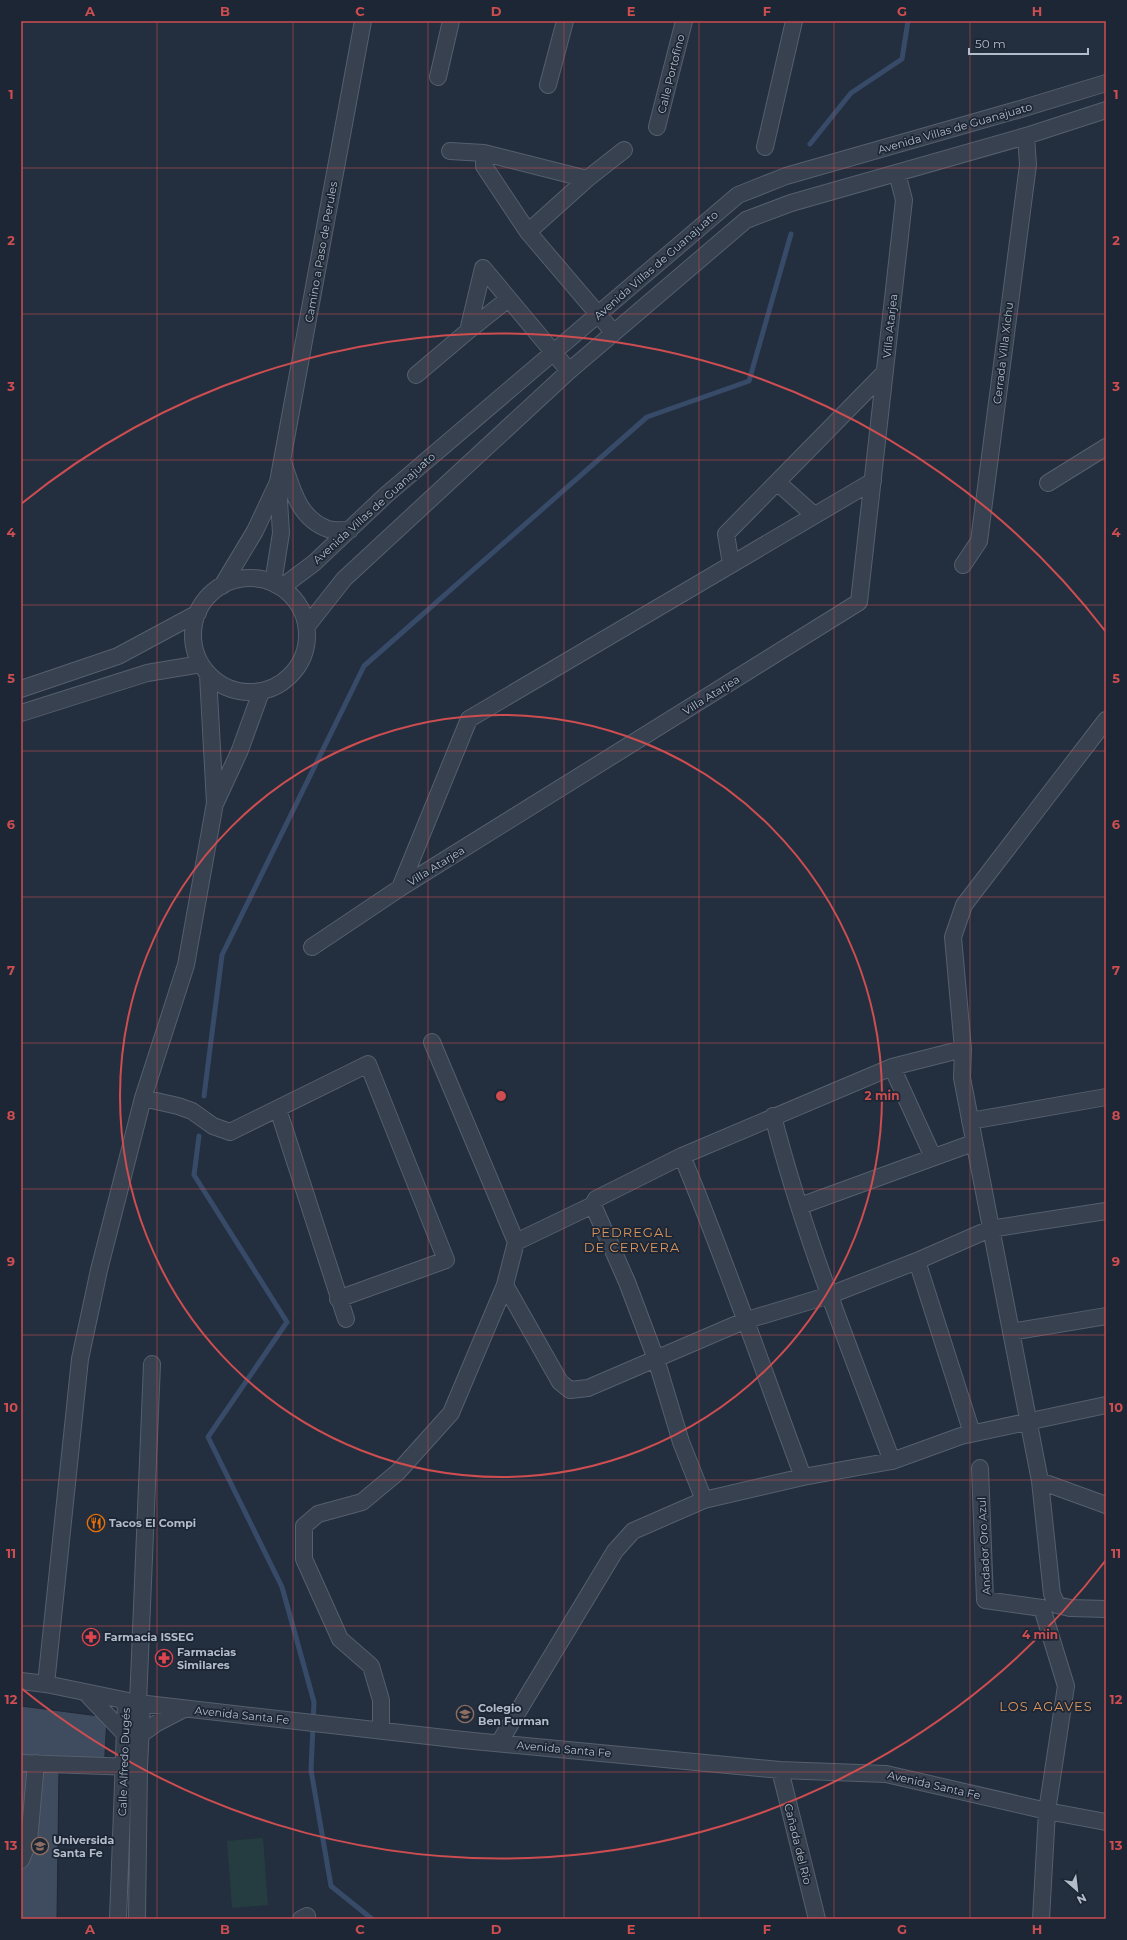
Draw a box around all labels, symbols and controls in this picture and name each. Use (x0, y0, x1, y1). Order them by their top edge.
text: A (84, 3, 96, 19)
text: B (220, 3, 230, 19)
text: C (355, 3, 365, 19)
text: D (491, 3, 502, 19)
text: E (627, 3, 636, 19)
text: F (763, 3, 771, 19)
text: G (897, 3, 907, 19)
text: H (1032, 3, 1042, 19)
scale bar (969, 30, 1088, 56)
street label: Calle Portofino (654, 33, 688, 115)
text: 50 m (975, 36, 1006, 51)
text: 1 (8, 86, 14, 102)
text: 1 (1113, 86, 1119, 102)
street label: Avenida Villas de Guanajuato (876, 99, 1034, 157)
street label: Camino a Paso de Perules (302, 180, 340, 324)
street label: Avenida Villas de Guanajuato (591, 207, 721, 323)
text: 2 (7, 232, 15, 248)
text: 2 (1112, 232, 1120, 248)
street label: Villa Atarjea (880, 293, 900, 359)
street label: Cerrada Villa Xichu (990, 301, 1016, 405)
text: 3 (6, 378, 15, 394)
text: 3 (1111, 378, 1120, 394)
street label: Avenida Villas de Guanajuato (310, 449, 438, 567)
text: 4 (7, 524, 16, 540)
text: 4 (1112, 524, 1121, 540)
text: 5 (7, 670, 15, 686)
text: 5 (1112, 670, 1120, 686)
street label: Villa Atarjea (680, 672, 742, 718)
text: 6 (7, 816, 16, 832)
text: 6 (1112, 816, 1121, 832)
street label: Villa Atarjea (405, 843, 467, 889)
text: 7 (7, 962, 15, 978)
text: 7 (1112, 962, 1120, 978)
text: 2 min (865, 1088, 899, 1103)
centre of rings (494, 1089, 508, 1103)
text: 8 (7, 1107, 16, 1123)
text: 8 (1112, 1107, 1121, 1123)
district label: PEDREGAL DE CERVERA (584, 1224, 680, 1255)
text: 9 (7, 1253, 15, 1269)
text: 9 (1112, 1253, 1120, 1269)
text: 10 (4, 1399, 18, 1415)
text: 10 (1109, 1399, 1123, 1415)
street label: Andador Oro Azul (974, 1497, 994, 1595)
restaurant icon: Tacos El Compi (86, 1513, 106, 1533)
place label: Tacos El Compi (109, 1516, 196, 1530)
text: 11 (6, 1545, 16, 1561)
text: 11 (1111, 1545, 1121, 1561)
pharmacy icon: Farmacia ISSEG (81, 1627, 101, 1647)
text: 4 min (1022, 1627, 1058, 1642)
place label: Farmacia ISSEG (104, 1630, 194, 1644)
place label: Farmacias Similares (177, 1645, 236, 1672)
pharmacy icon: Farmacias Similares (154, 1648, 174, 1668)
text: 12 (5, 1691, 18, 1707)
text: 12 (1110, 1691, 1123, 1707)
district label: LOS AGAVES (999, 1698, 1093, 1714)
place label: Colegio Ben Furman (478, 1701, 549, 1728)
street label: Avenida Santa Fe (194, 1703, 290, 1727)
school or university icon: Colegio Ben Furman (455, 1704, 475, 1724)
street label: Calle Alfredo Dugés (115, 1707, 133, 1816)
street label: Avenida Santa Fe (516, 1738, 612, 1760)
street label: Avenida Santa Fe (886, 1767, 982, 1803)
street label: Cañada del Rio (781, 1802, 815, 1886)
place label: Universida Santa Fe (53, 1833, 114, 1860)
school or university icon: Universida Santa Fe (30, 1836, 50, 1856)
text: 13 (5, 1837, 18, 1853)
text: 13 (1110, 1837, 1123, 1853)
north arrow (1057, 1870, 1097, 1910)
text: N (1074, 1891, 1089, 1907)
text: A (84, 1921, 96, 1937)
text: B (220, 1921, 230, 1937)
text: C (355, 1921, 365, 1937)
text: D (491, 1921, 502, 1937)
text: E (627, 1921, 636, 1937)
text: F (763, 1921, 771, 1937)
text: G (897, 1921, 907, 1937)
text: H (1032, 1921, 1042, 1937)

